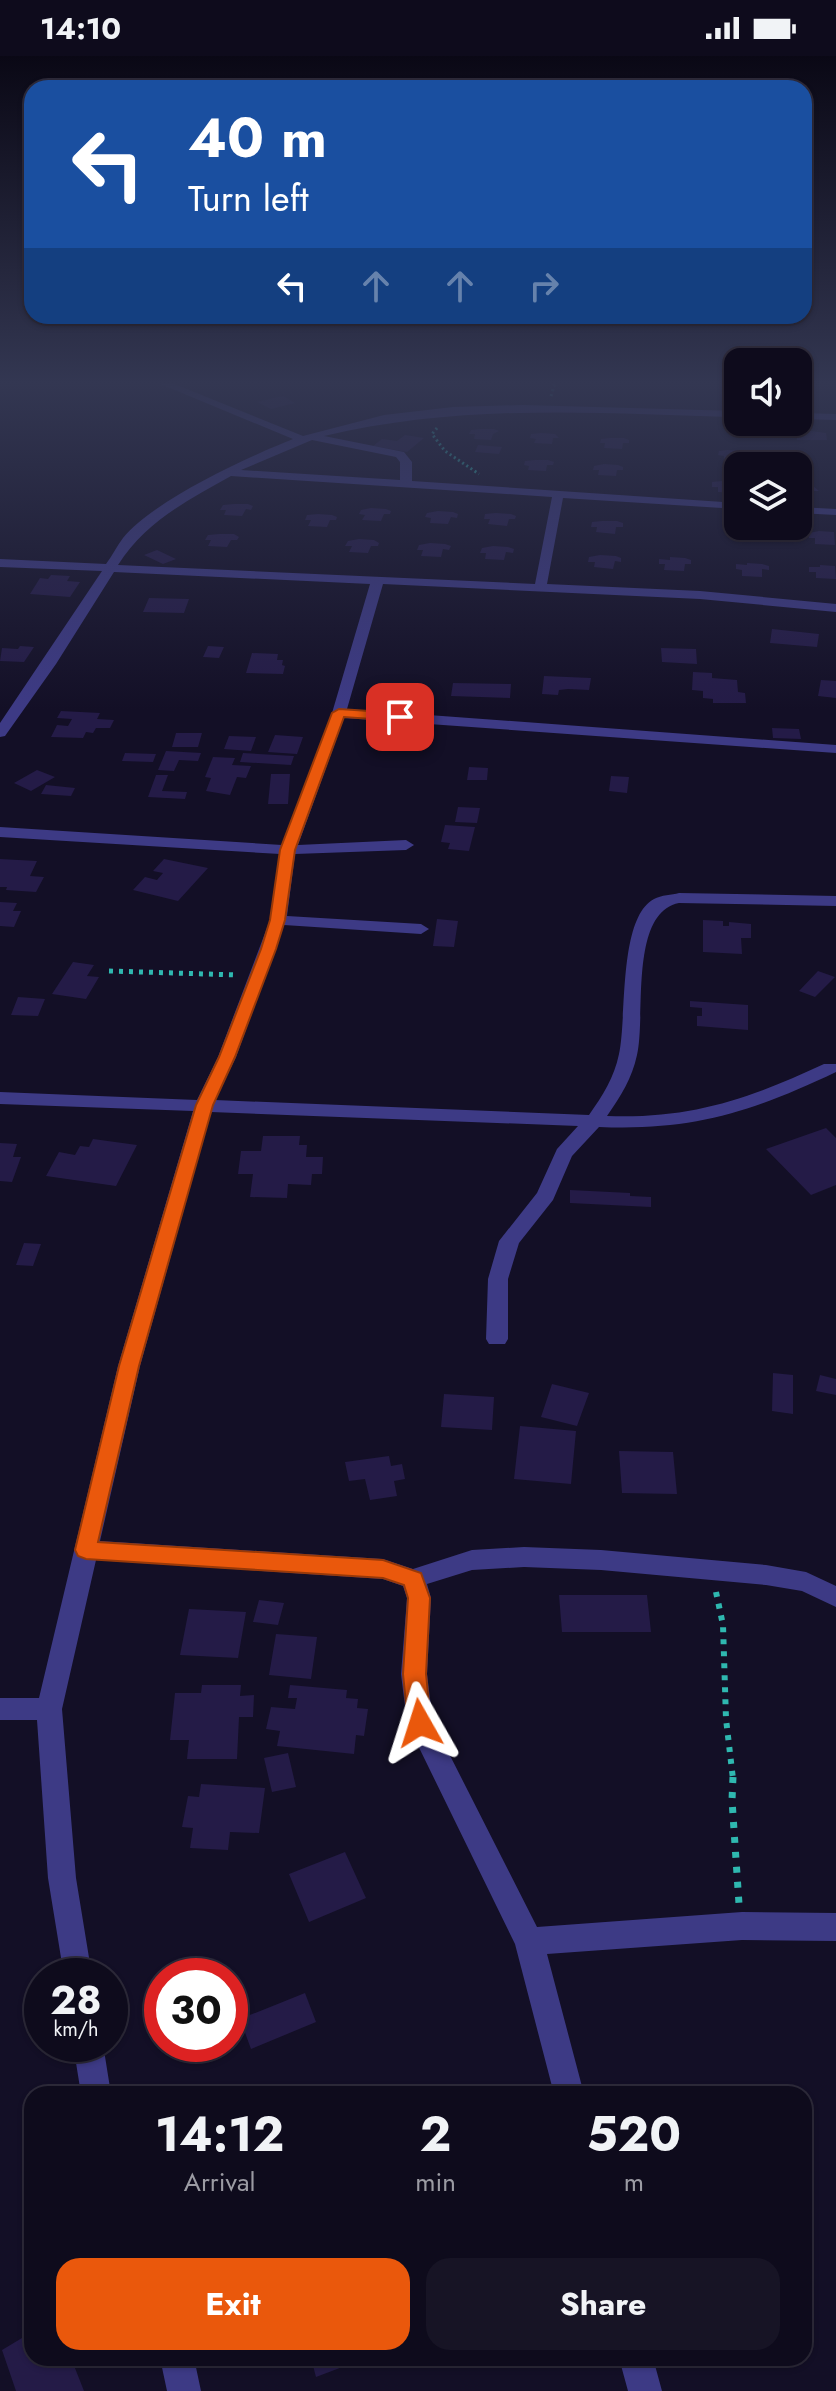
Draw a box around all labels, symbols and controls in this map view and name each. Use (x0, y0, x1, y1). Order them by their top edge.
text: 14:10 (40, 7, 121, 50)
text: 40 m (188, 97, 327, 178)
icon: left (56, 112, 160, 216)
text: Turn left (188, 172, 309, 224)
icon: left (270, 264, 314, 308)
icon: ahead (354, 264, 398, 308)
icon: ahead (438, 264, 482, 308)
icon: right (522, 264, 566, 308)
map controls (724, 348, 812, 540)
button: sound (724, 348, 812, 436)
button: layers (724, 452, 812, 540)
pin (366, 683, 434, 751)
icon: arrive (378, 695, 422, 739)
position arrow (378, 1681, 462, 1765)
speed limit sign: 30 (144, 1958, 248, 2062)
text: 28 (50, 1971, 102, 2029)
text: km/h (53, 2015, 99, 2044)
text: 14:12 (155, 2100, 284, 2169)
text: 2 (420, 2100, 451, 2169)
text: 520 (587, 2100, 681, 2169)
text: Arrival (184, 2163, 255, 2201)
text: min (415, 2163, 456, 2201)
text: m (624, 2163, 644, 2201)
button: Exit (56, 2258, 410, 2350)
button: Share (426, 2258, 780, 2350)

